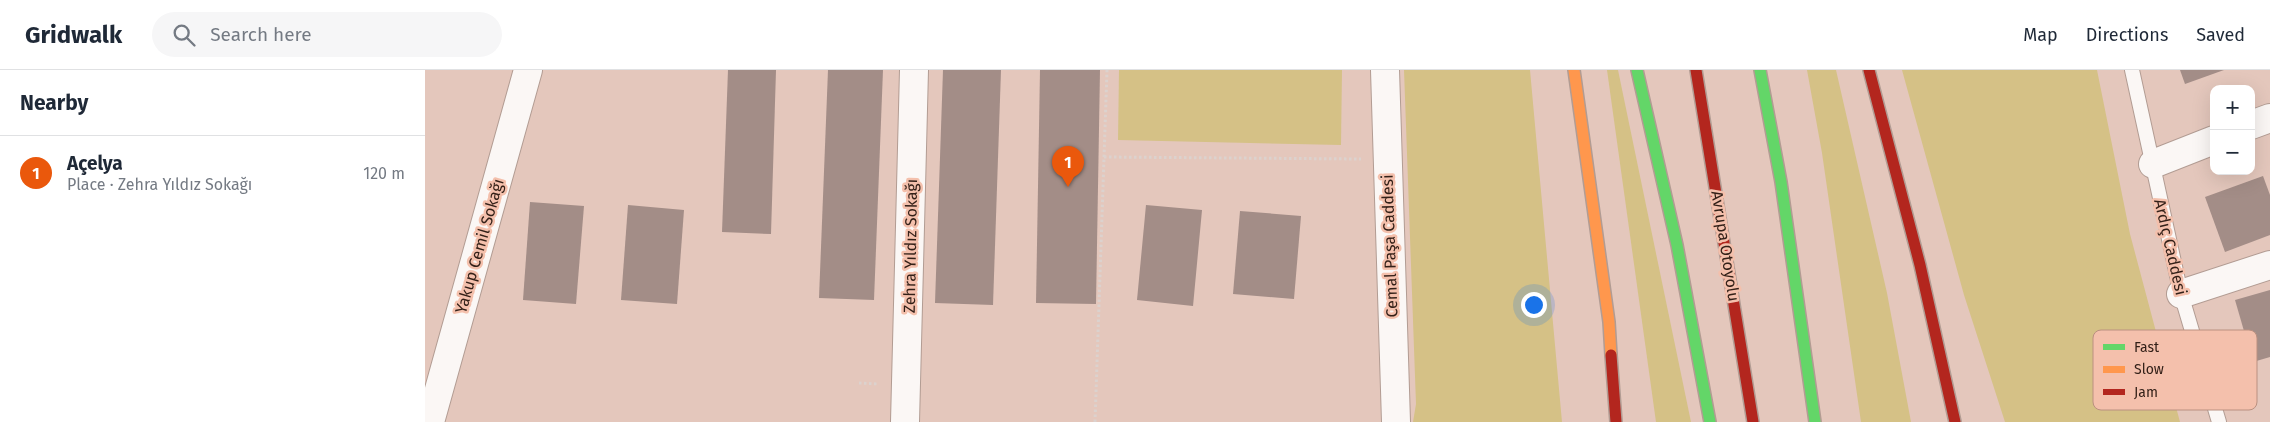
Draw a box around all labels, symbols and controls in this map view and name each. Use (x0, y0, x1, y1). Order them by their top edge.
search box (152, 12, 502, 57)
text: Gridwalk (25, 21, 122, 49)
icon: search (170, 21, 198, 49)
text: Search here (210, 23, 312, 46)
text: Map (2023, 24, 2058, 46)
text: Directions (2086, 24, 2168, 46)
text: Saved (2196, 24, 2245, 46)
map controls (2210, 85, 2255, 175)
button: + (2210, 85, 2255, 130)
text: Nearby (20, 90, 88, 116)
button: − (2210, 130, 2255, 175)
pin: 1 (1052, 146, 1084, 187)
text: Açelya (67, 152, 123, 175)
text: 1 (32, 164, 40, 183)
text: 120 m (363, 164, 405, 183)
street label: Cemal Paşa Caddesi (1378, 174, 1402, 318)
text: Place · Zehra Yıldız Sokağı (67, 175, 252, 194)
street label: Yakup Cemil Sokağı (451, 177, 508, 316)
street label: Zehra Yıldız Sokağı (900, 179, 921, 313)
street label: Avrupa Otoyolu (1707, 189, 1744, 303)
street label: Ardıç Caddesi (2149, 197, 2191, 297)
your location (1521, 292, 1547, 318)
legend (2093, 330, 2257, 410)
text: Fast (2134, 339, 2160, 356)
text: Slow (2134, 361, 2164, 378)
text: Jam (2134, 384, 2158, 401)

